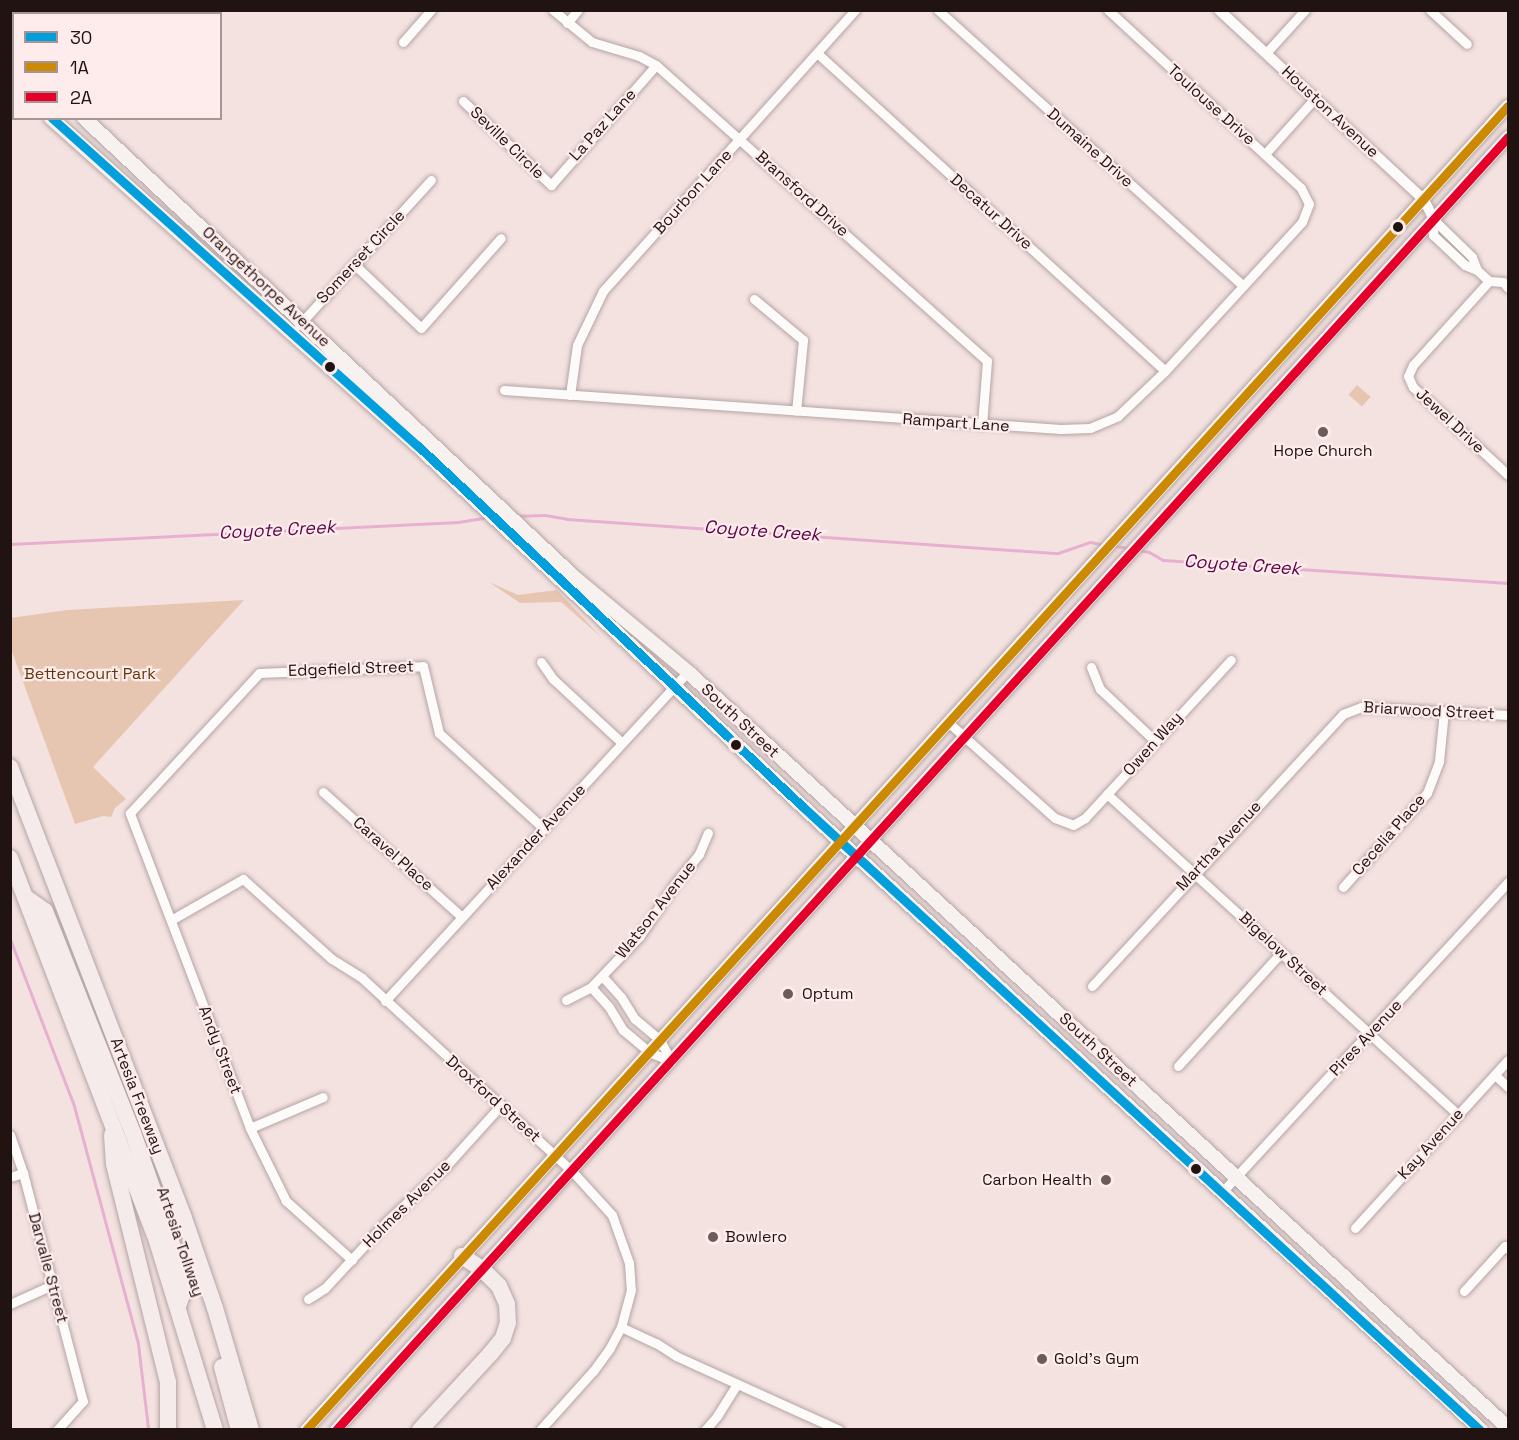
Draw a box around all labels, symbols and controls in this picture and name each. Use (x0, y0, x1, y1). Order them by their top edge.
legend (12, 12, 222, 120)
text: 30 (70, 26, 92, 49)
text: 1A (70, 56, 89, 79)
street label: Toulouse Drive (1163, 61, 1259, 149)
street label: Houston Avenue (1277, 62, 1383, 162)
street label: La Paz Lane (566, 85, 640, 165)
text: 2A (70, 86, 92, 109)
street label: Seville Circle (466, 103, 548, 183)
street label: Dumaine Drive (1043, 104, 1137, 192)
street label: Bourbon Lane (650, 146, 736, 238)
street label: Bransford Drive (751, 147, 853, 241)
street label: Decatur Drive (946, 170, 1036, 254)
street label: Somerset Circle (313, 206, 409, 308)
unlabelled marker (1392, 221, 1404, 233)
street label: Orangethorpe Avenue (198, 223, 334, 351)
unlabelled marker (324, 361, 336, 373)
street label: Jewel Drive (1412, 384, 1488, 458)
street label: Rampart Lane (902, 410, 1010, 436)
marker: Hope Church (1316, 425, 1330, 439)
place label: Hope Church (1273, 441, 1373, 461)
water label: Coyote Creek (218, 516, 336, 544)
water label: Coyote Creek (703, 516, 821, 546)
water label: Coyote Creek (1183, 550, 1301, 580)
street label: Edgefield Street (288, 657, 414, 681)
park label: Bettencourt Park (24, 664, 156, 684)
street label: South Street (697, 680, 783, 762)
street label: Briarwood Street (1363, 698, 1495, 724)
street label: Owen Way (1119, 708, 1187, 780)
unlabelled marker (730, 739, 742, 751)
street label: Alexander Avenue (482, 780, 590, 894)
street label: Cecelia Place (1348, 790, 1430, 880)
street label: Martha Avenue (1172, 797, 1266, 895)
street label: Caravel Place (349, 813, 437, 895)
street label: Watson Avenue (612, 857, 700, 963)
street label: Bigelow Street (1235, 908, 1331, 1000)
place label: Optum (802, 984, 854, 1004)
marker: Optum (779, 985, 797, 1003)
street label: Pires Avenue (1326, 996, 1406, 1080)
street label: Andy Street (194, 1003, 246, 1097)
street label: South Street (1055, 1009, 1141, 1091)
street label: Artesia Freeway (106, 1035, 168, 1157)
street label: Droxford Street (442, 1051, 544, 1147)
street label: Kay Avenue (1394, 1104, 1468, 1184)
street label: Holmes Avenue (359, 1156, 455, 1252)
unlabelled marker (1190, 1163, 1202, 1175)
place label: Carbon Health (982, 1170, 1092, 1190)
marker: Carbon Health (1097, 1171, 1115, 1189)
street label: Artesia Tollway (152, 1184, 208, 1300)
street label: Darvalle Street (24, 1211, 72, 1325)
place label: Bowlero (725, 1227, 787, 1247)
marker: Bowlero (706, 1230, 720, 1244)
place label: Gold's Gym (1054, 1349, 1139, 1369)
marker: Gold's Gym (1035, 1352, 1049, 1366)

